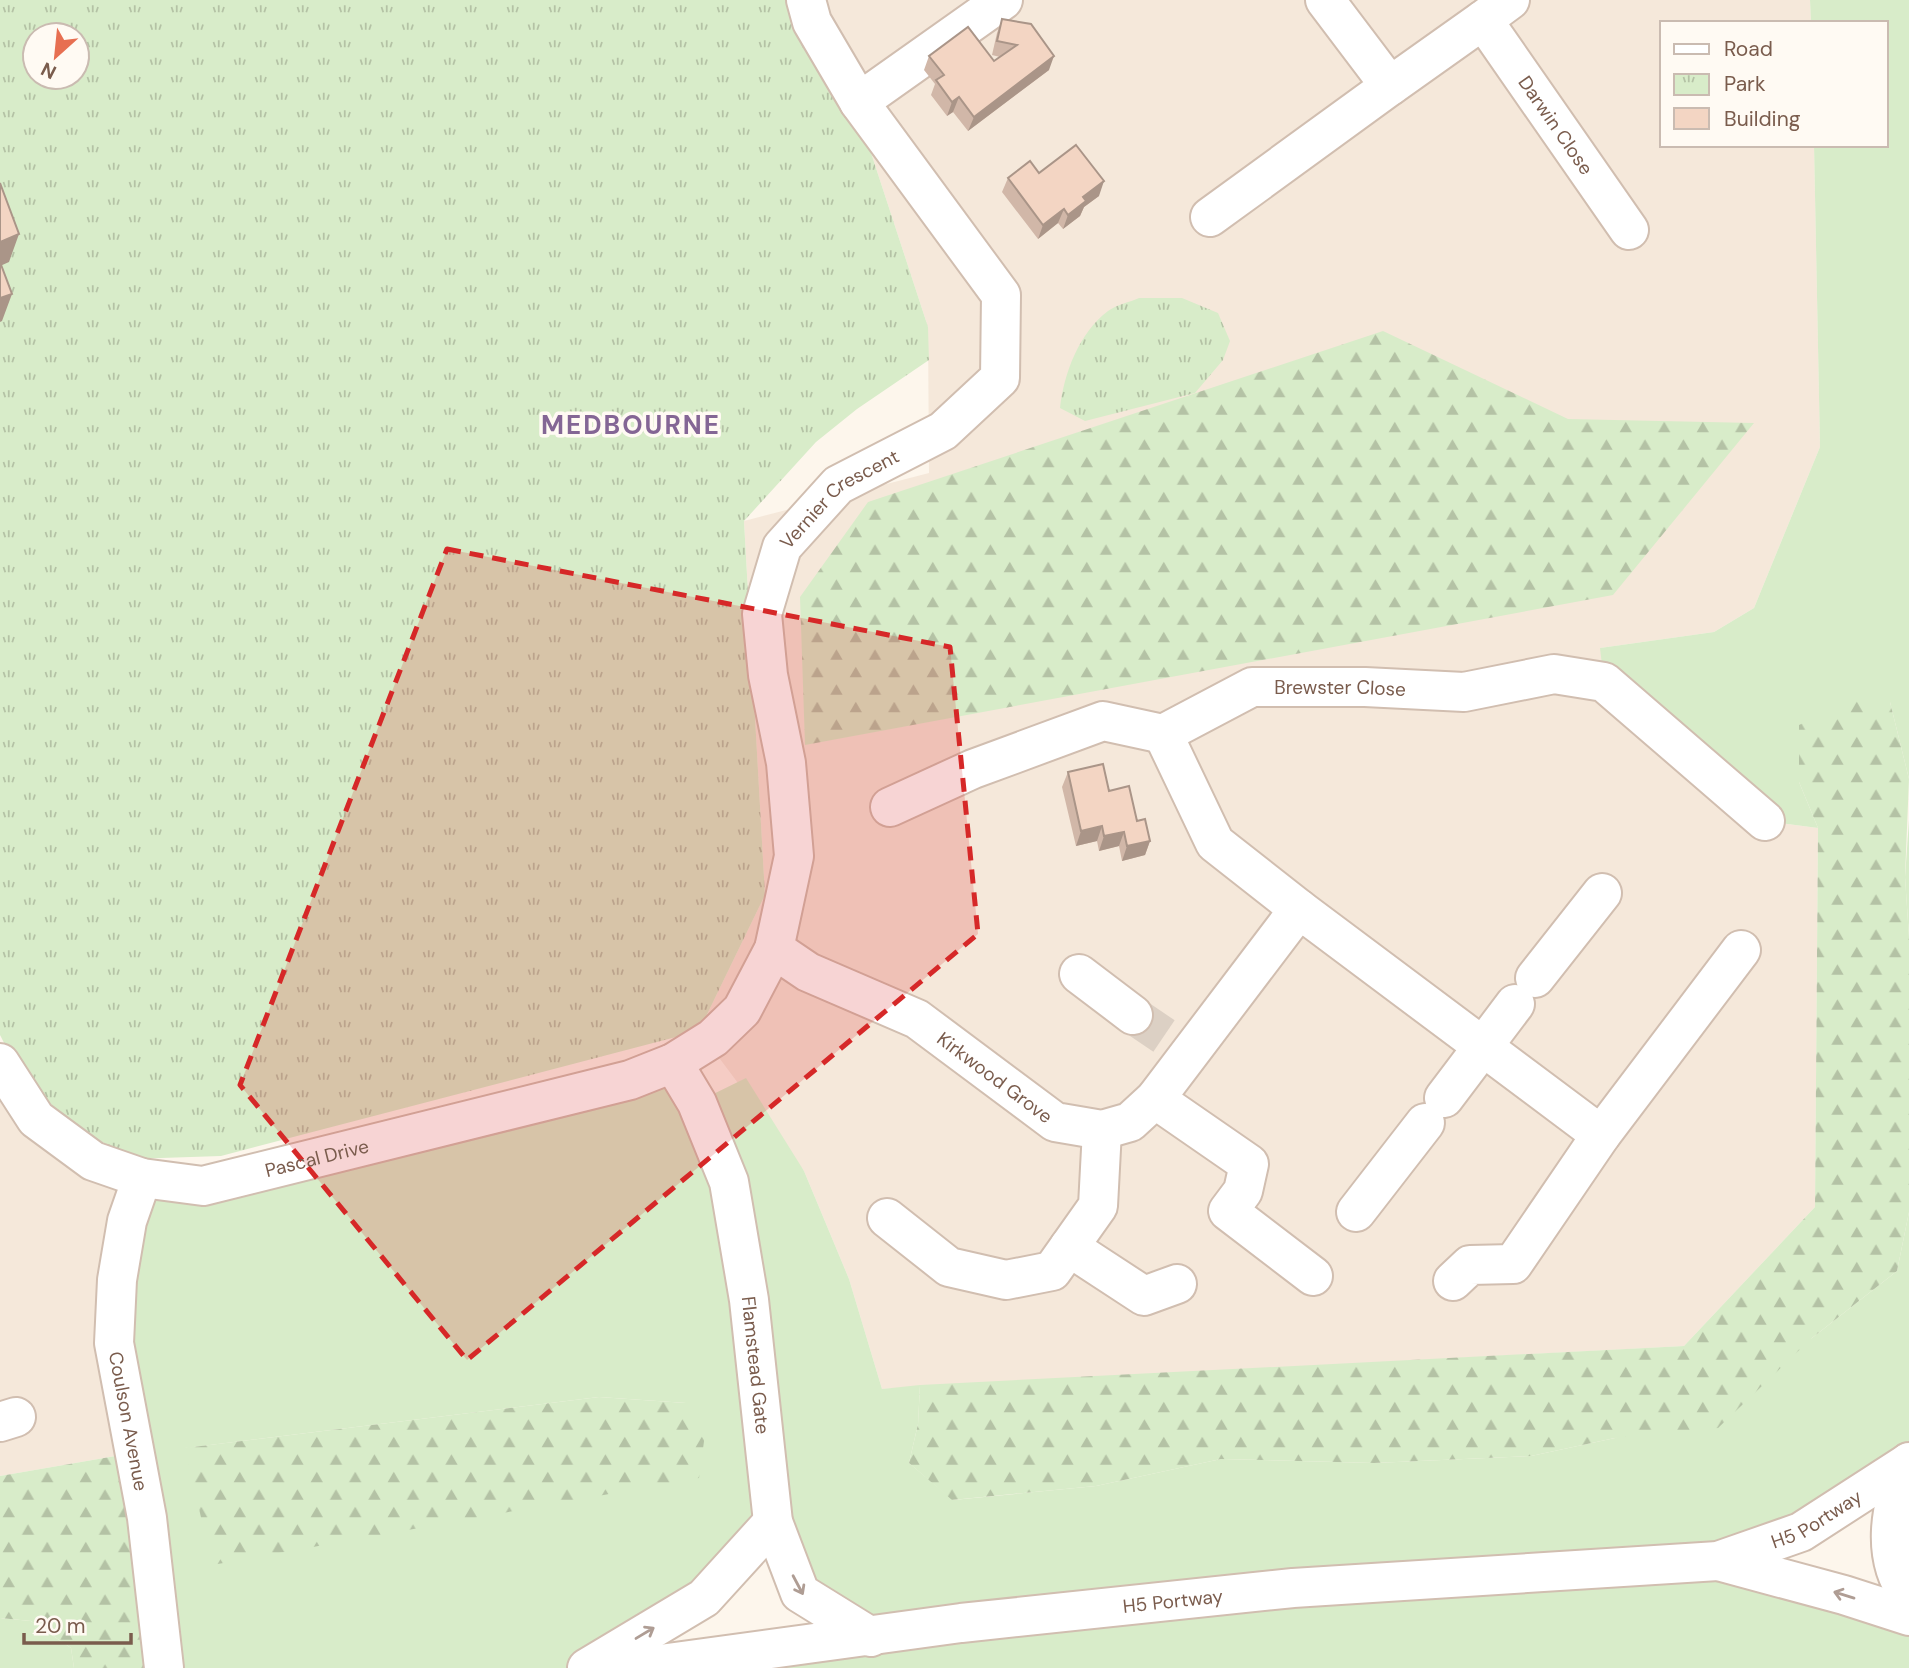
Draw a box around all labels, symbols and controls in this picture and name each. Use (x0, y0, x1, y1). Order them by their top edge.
north arrow (21, 21, 91, 91)
legend (1660, 21, 1888, 147)
text: Road (1724, 35, 1773, 63)
text: N (37, 56, 60, 85)
text: Park (1724, 70, 1766, 98)
street label: Darwin Close (1513, 71, 1599, 179)
text: Building (1724, 105, 1801, 133)
district label: MEDBOURNE (541, 408, 721, 442)
street label: Vernier Crescent (774, 443, 903, 554)
street label: Brewster Close (1274, 675, 1407, 702)
street label: Kirkwood Grove (932, 1026, 1058, 1129)
street label: Pascal Drive (262, 1133, 371, 1183)
street label: Flamstead Gate (736, 1295, 776, 1435)
street label: Coulson Avenue (103, 1349, 154, 1493)
street label: H5 Portway (1768, 1484, 1867, 1554)
one-way arrow (791, 1575, 805, 1595)
street label: H5 Portway (1121, 1583, 1225, 1618)
one-way arrow (1833, 1587, 1855, 1600)
scale bar (24, 1602, 131, 1646)
text: 20 m (35, 1612, 86, 1640)
one-way arrow (635, 1626, 655, 1640)

